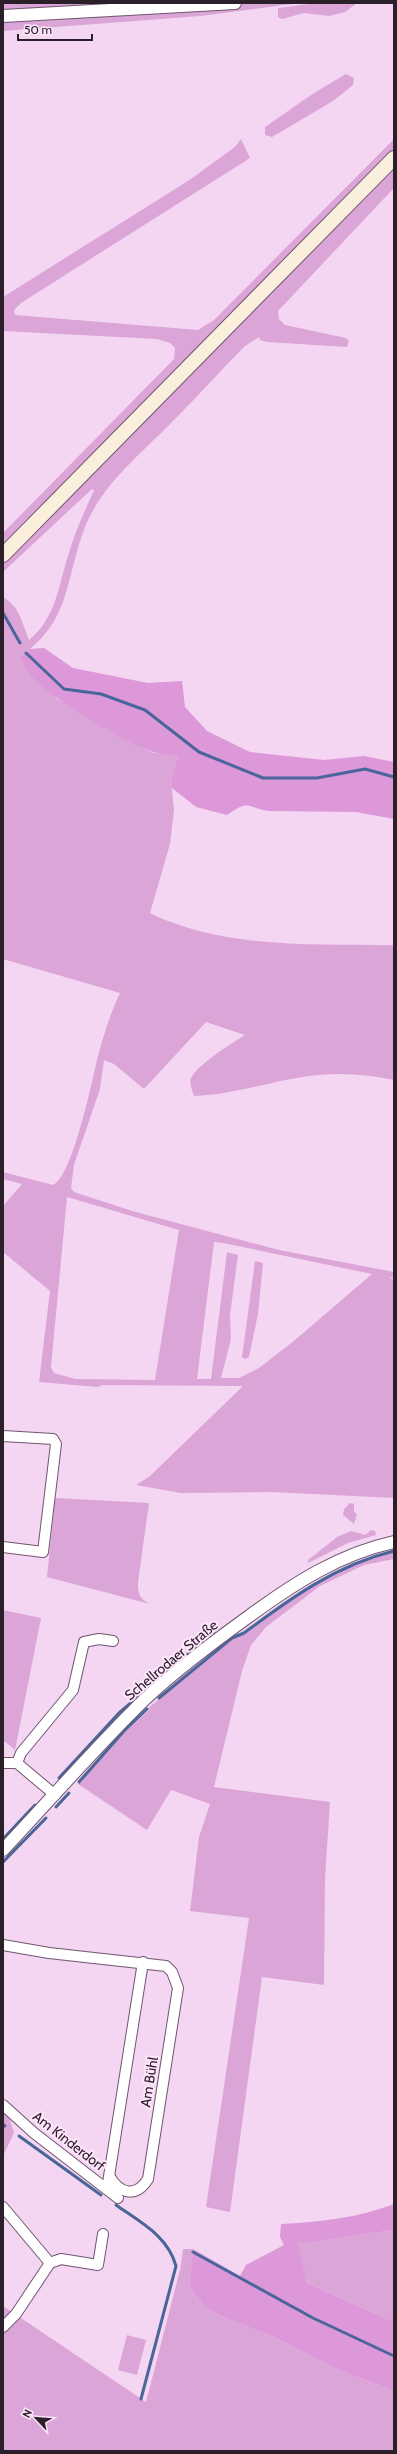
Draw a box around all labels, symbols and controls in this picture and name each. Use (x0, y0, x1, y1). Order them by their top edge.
scale bar (18, 16, 92, 42)
text: 50 m (24, 22, 52, 37)
street label: Schellrodaer Straße (121, 1616, 221, 1704)
street label: Am Bühl (136, 2055, 162, 2108)
street label: Am Kinderdorf (29, 2107, 109, 2175)
north arrow (16, 2398, 56, 2438)
text: N (19, 2407, 35, 2420)

